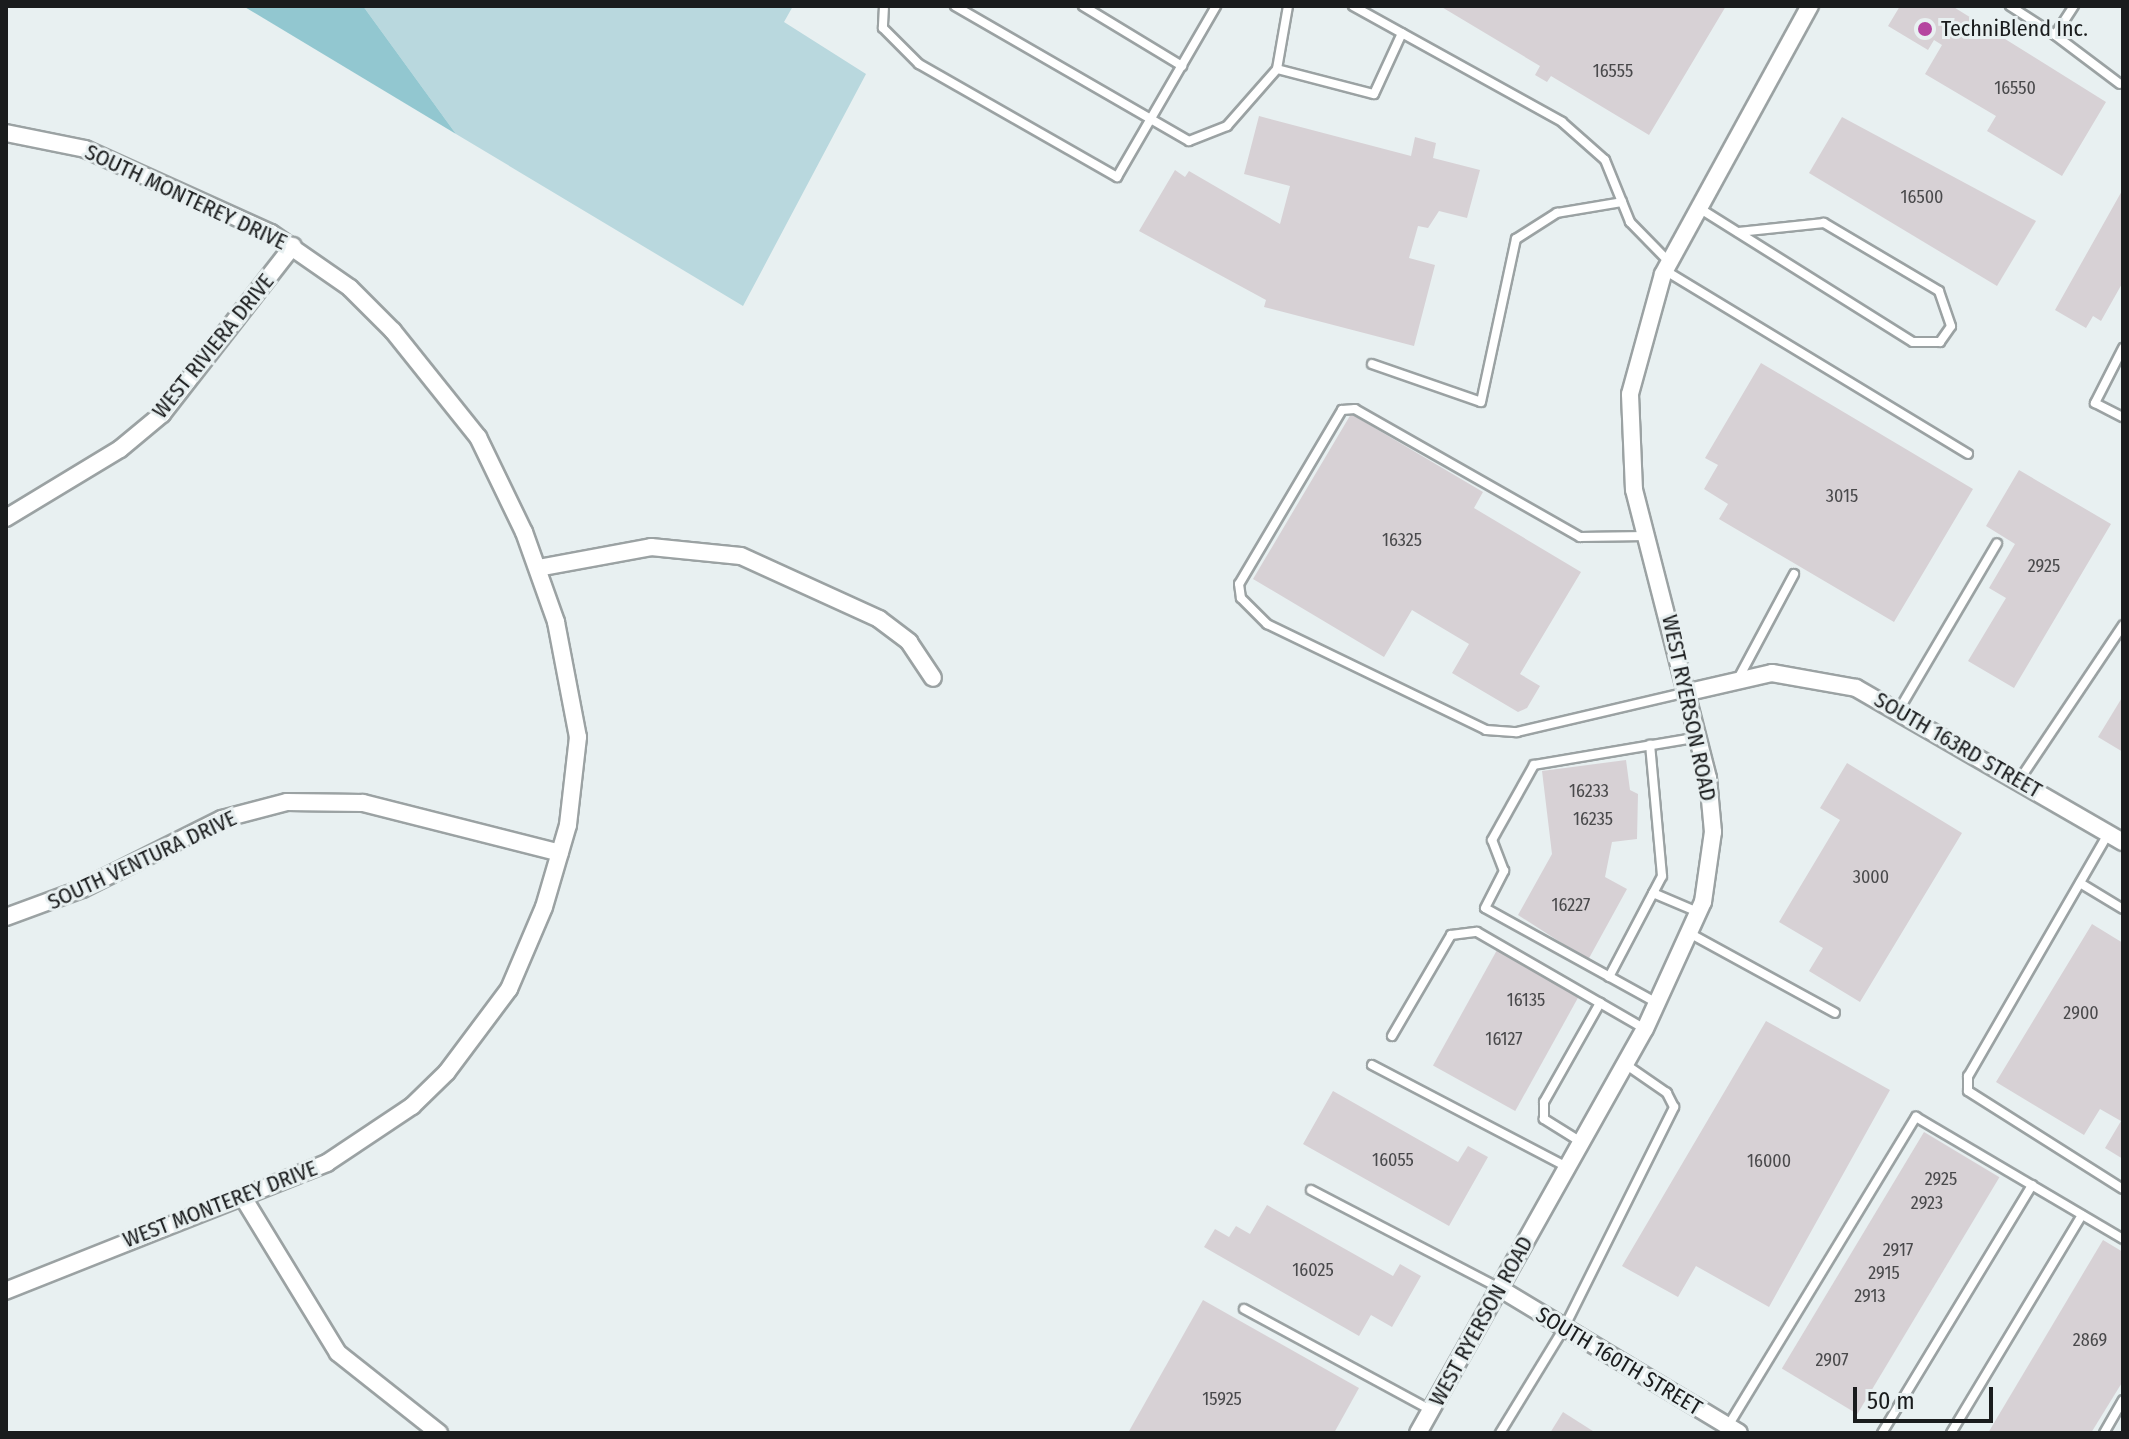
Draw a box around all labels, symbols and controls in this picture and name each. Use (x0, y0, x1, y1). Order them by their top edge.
place label: TechniBlend Inc. (1941, 16, 2088, 42)
marker: TechniBlend Inc. (1916, 20, 1934, 38)
house number: 16555 (1593, 60, 1633, 82)
house number: 16550 (1994, 77, 2036, 99)
street label: SOUTH MONTEREY DRIVE (81, 139, 291, 255)
house number: 16500 (1901, 186, 1943, 208)
street label: WEST RIVIERA DRIVE (147, 268, 279, 424)
house number: 3015 (1826, 485, 1858, 507)
house number: 16325 (1382, 529, 1422, 551)
house number: 2925 (2028, 555, 2060, 577)
street label: WEST RYERSON ROAD (1656, 612, 1722, 804)
street label: SOUTH 163RD STREET (1870, 686, 2046, 804)
house number: 16233 (1569, 780, 1609, 802)
street label: SOUTH VENTURA DRIVE (43, 805, 241, 915)
house number: 16235 (1573, 808, 1613, 830)
house number: 3000 (1853, 866, 1889, 888)
house number: 16227 (1552, 894, 1590, 916)
house number: 16135 (1507, 989, 1545, 1011)
house number: 2900 (2063, 1002, 2099, 1024)
house number: 16127 (1485, 1028, 1523, 1050)
house number: 16055 (1372, 1149, 1414, 1171)
house number: 16000 (1747, 1150, 1791, 1172)
street label: WEST MONTEREY DRIVE (119, 1155, 321, 1253)
house number: 2925 (1925, 1168, 1957, 1190)
house number: 2923 (1911, 1192, 1943, 1214)
street label: WEST RYERSON ROAD (1423, 1232, 1539, 1410)
house number: 2917 (1883, 1239, 1913, 1261)
house number: 16025 (1292, 1259, 1334, 1281)
house number: 2915 (1868, 1262, 1900, 1284)
house number: 2913 (1854, 1285, 1886, 1307)
street label: SOUTH 160TH STREET (1531, 1301, 1707, 1421)
house number: 2869 (2073, 1329, 2107, 1351)
house number: 2907 (1816, 1349, 1848, 1371)
scale bar (1857, 1371, 1997, 1421)
text: 50 m (1867, 1387, 1915, 1415)
house number: 15925 (1202, 1388, 1242, 1410)

